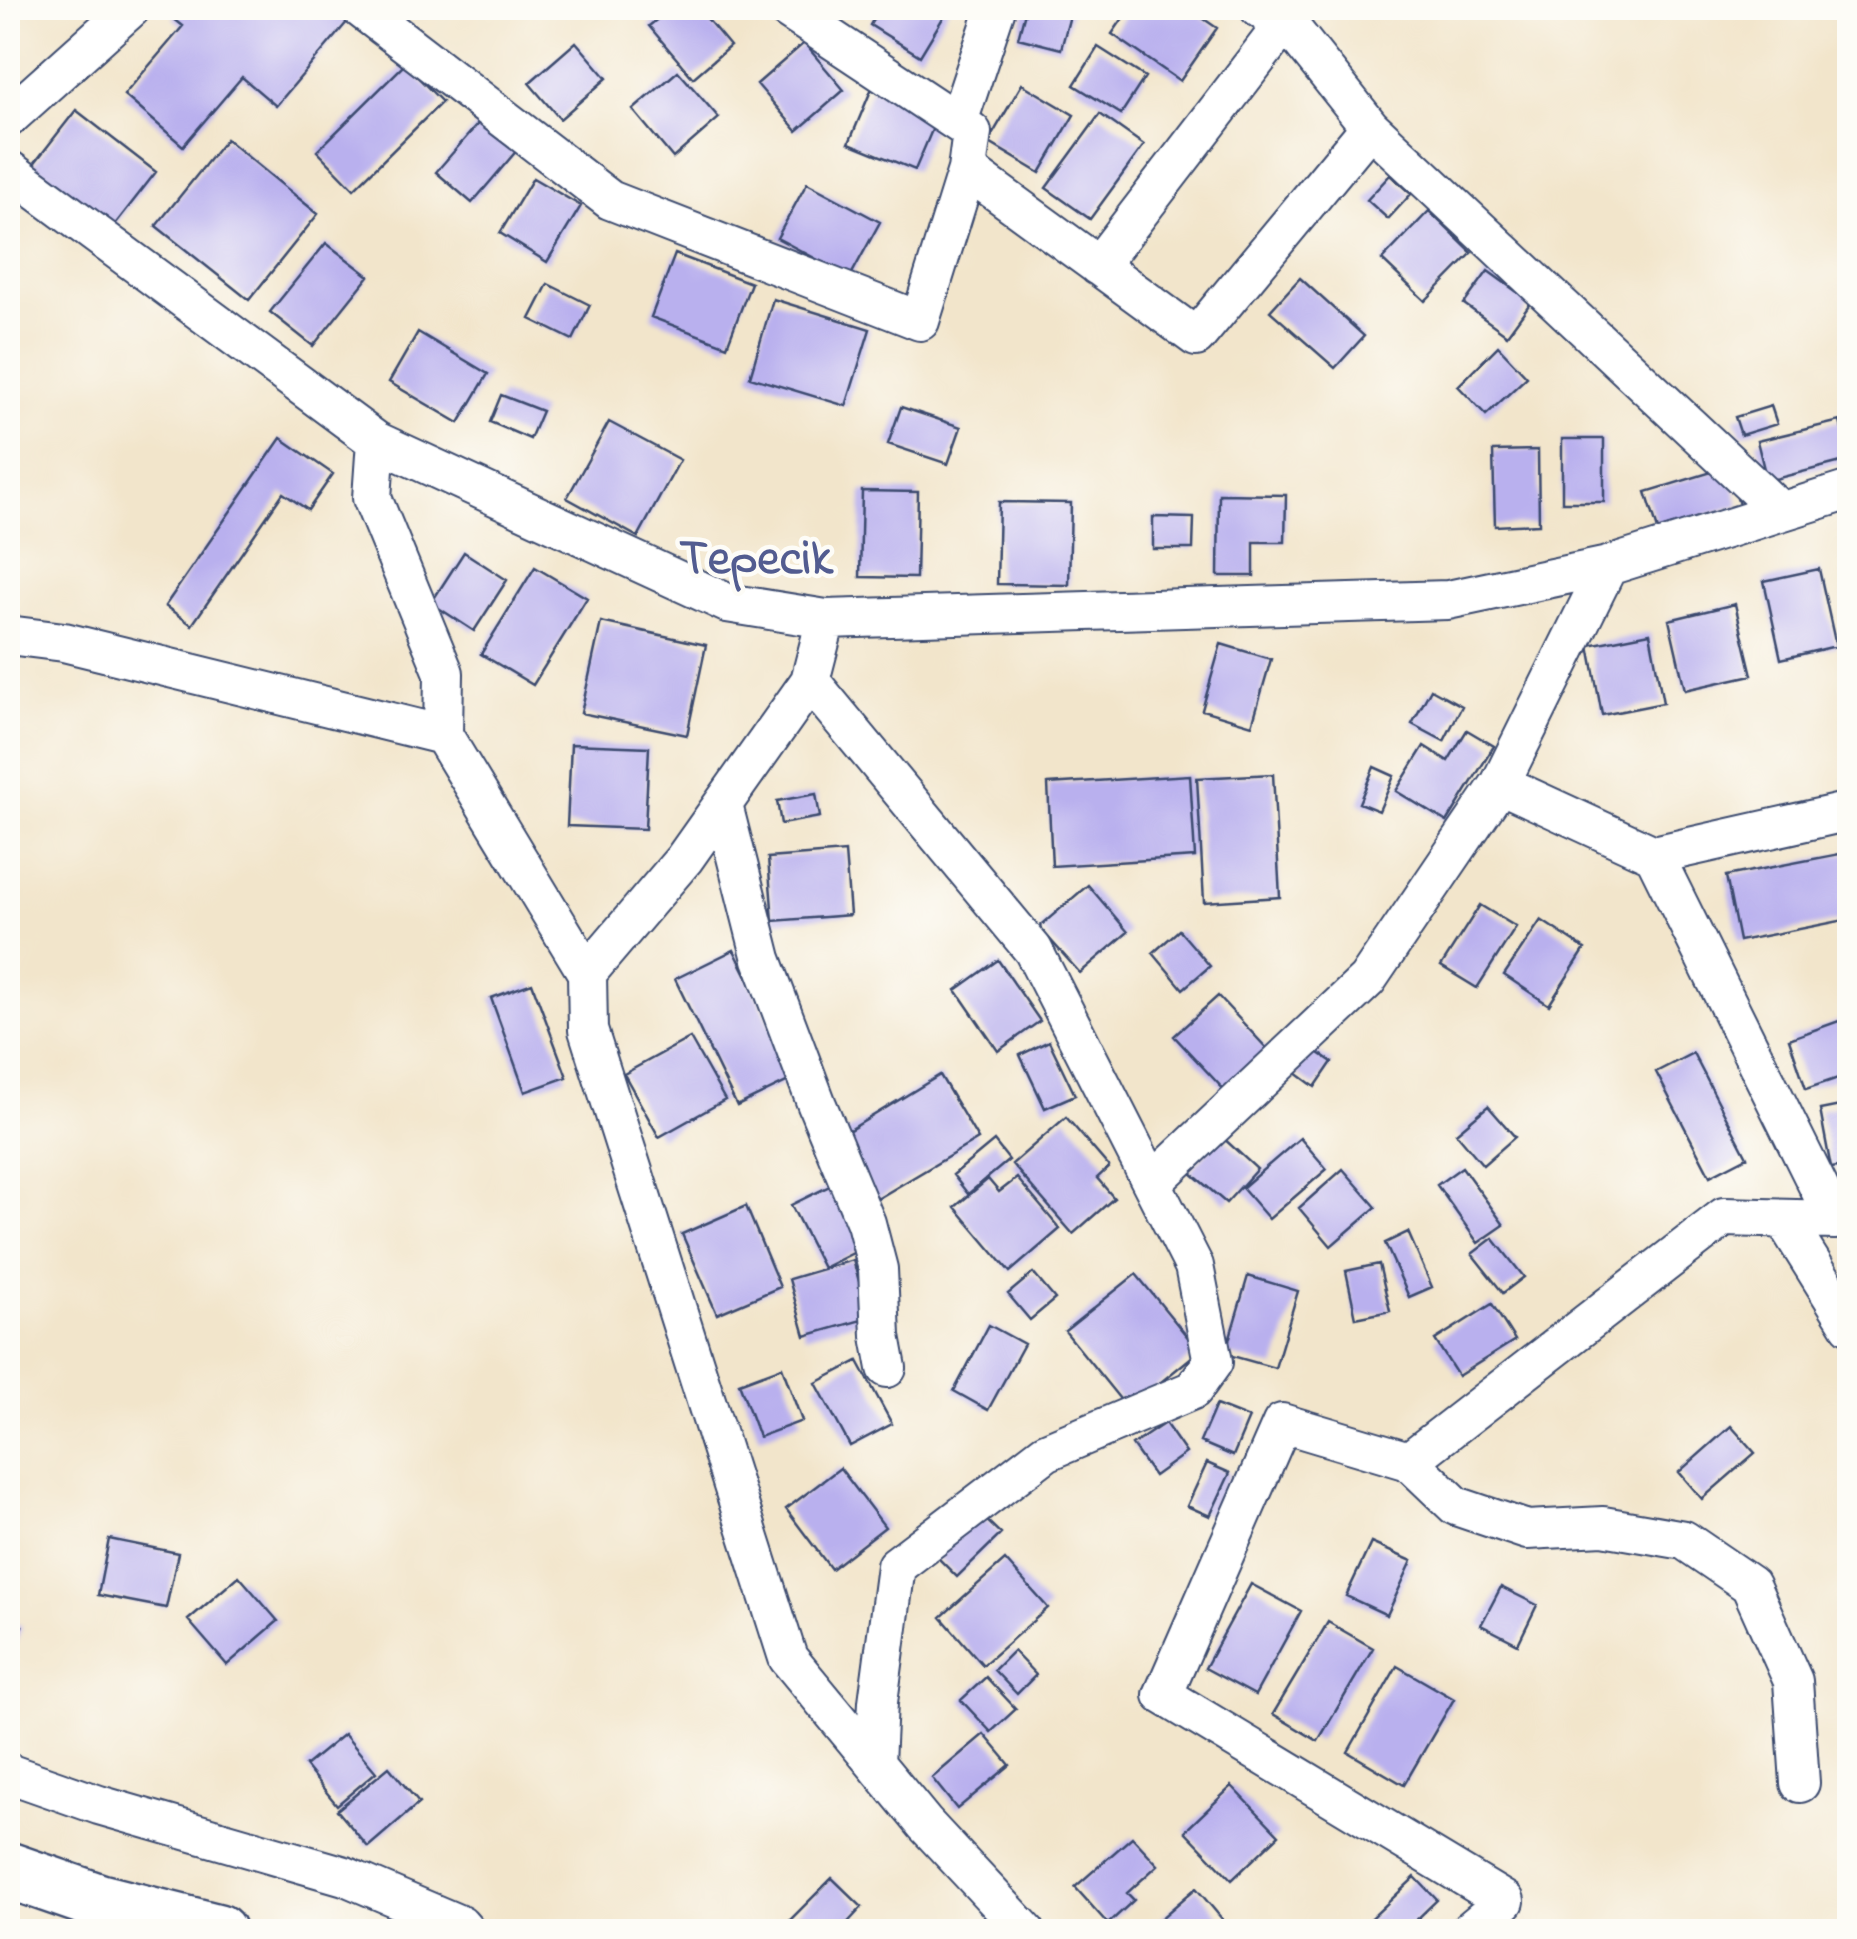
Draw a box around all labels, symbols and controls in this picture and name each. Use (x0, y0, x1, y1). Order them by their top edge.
district label: Tepecik (679, 524, 834, 597)

